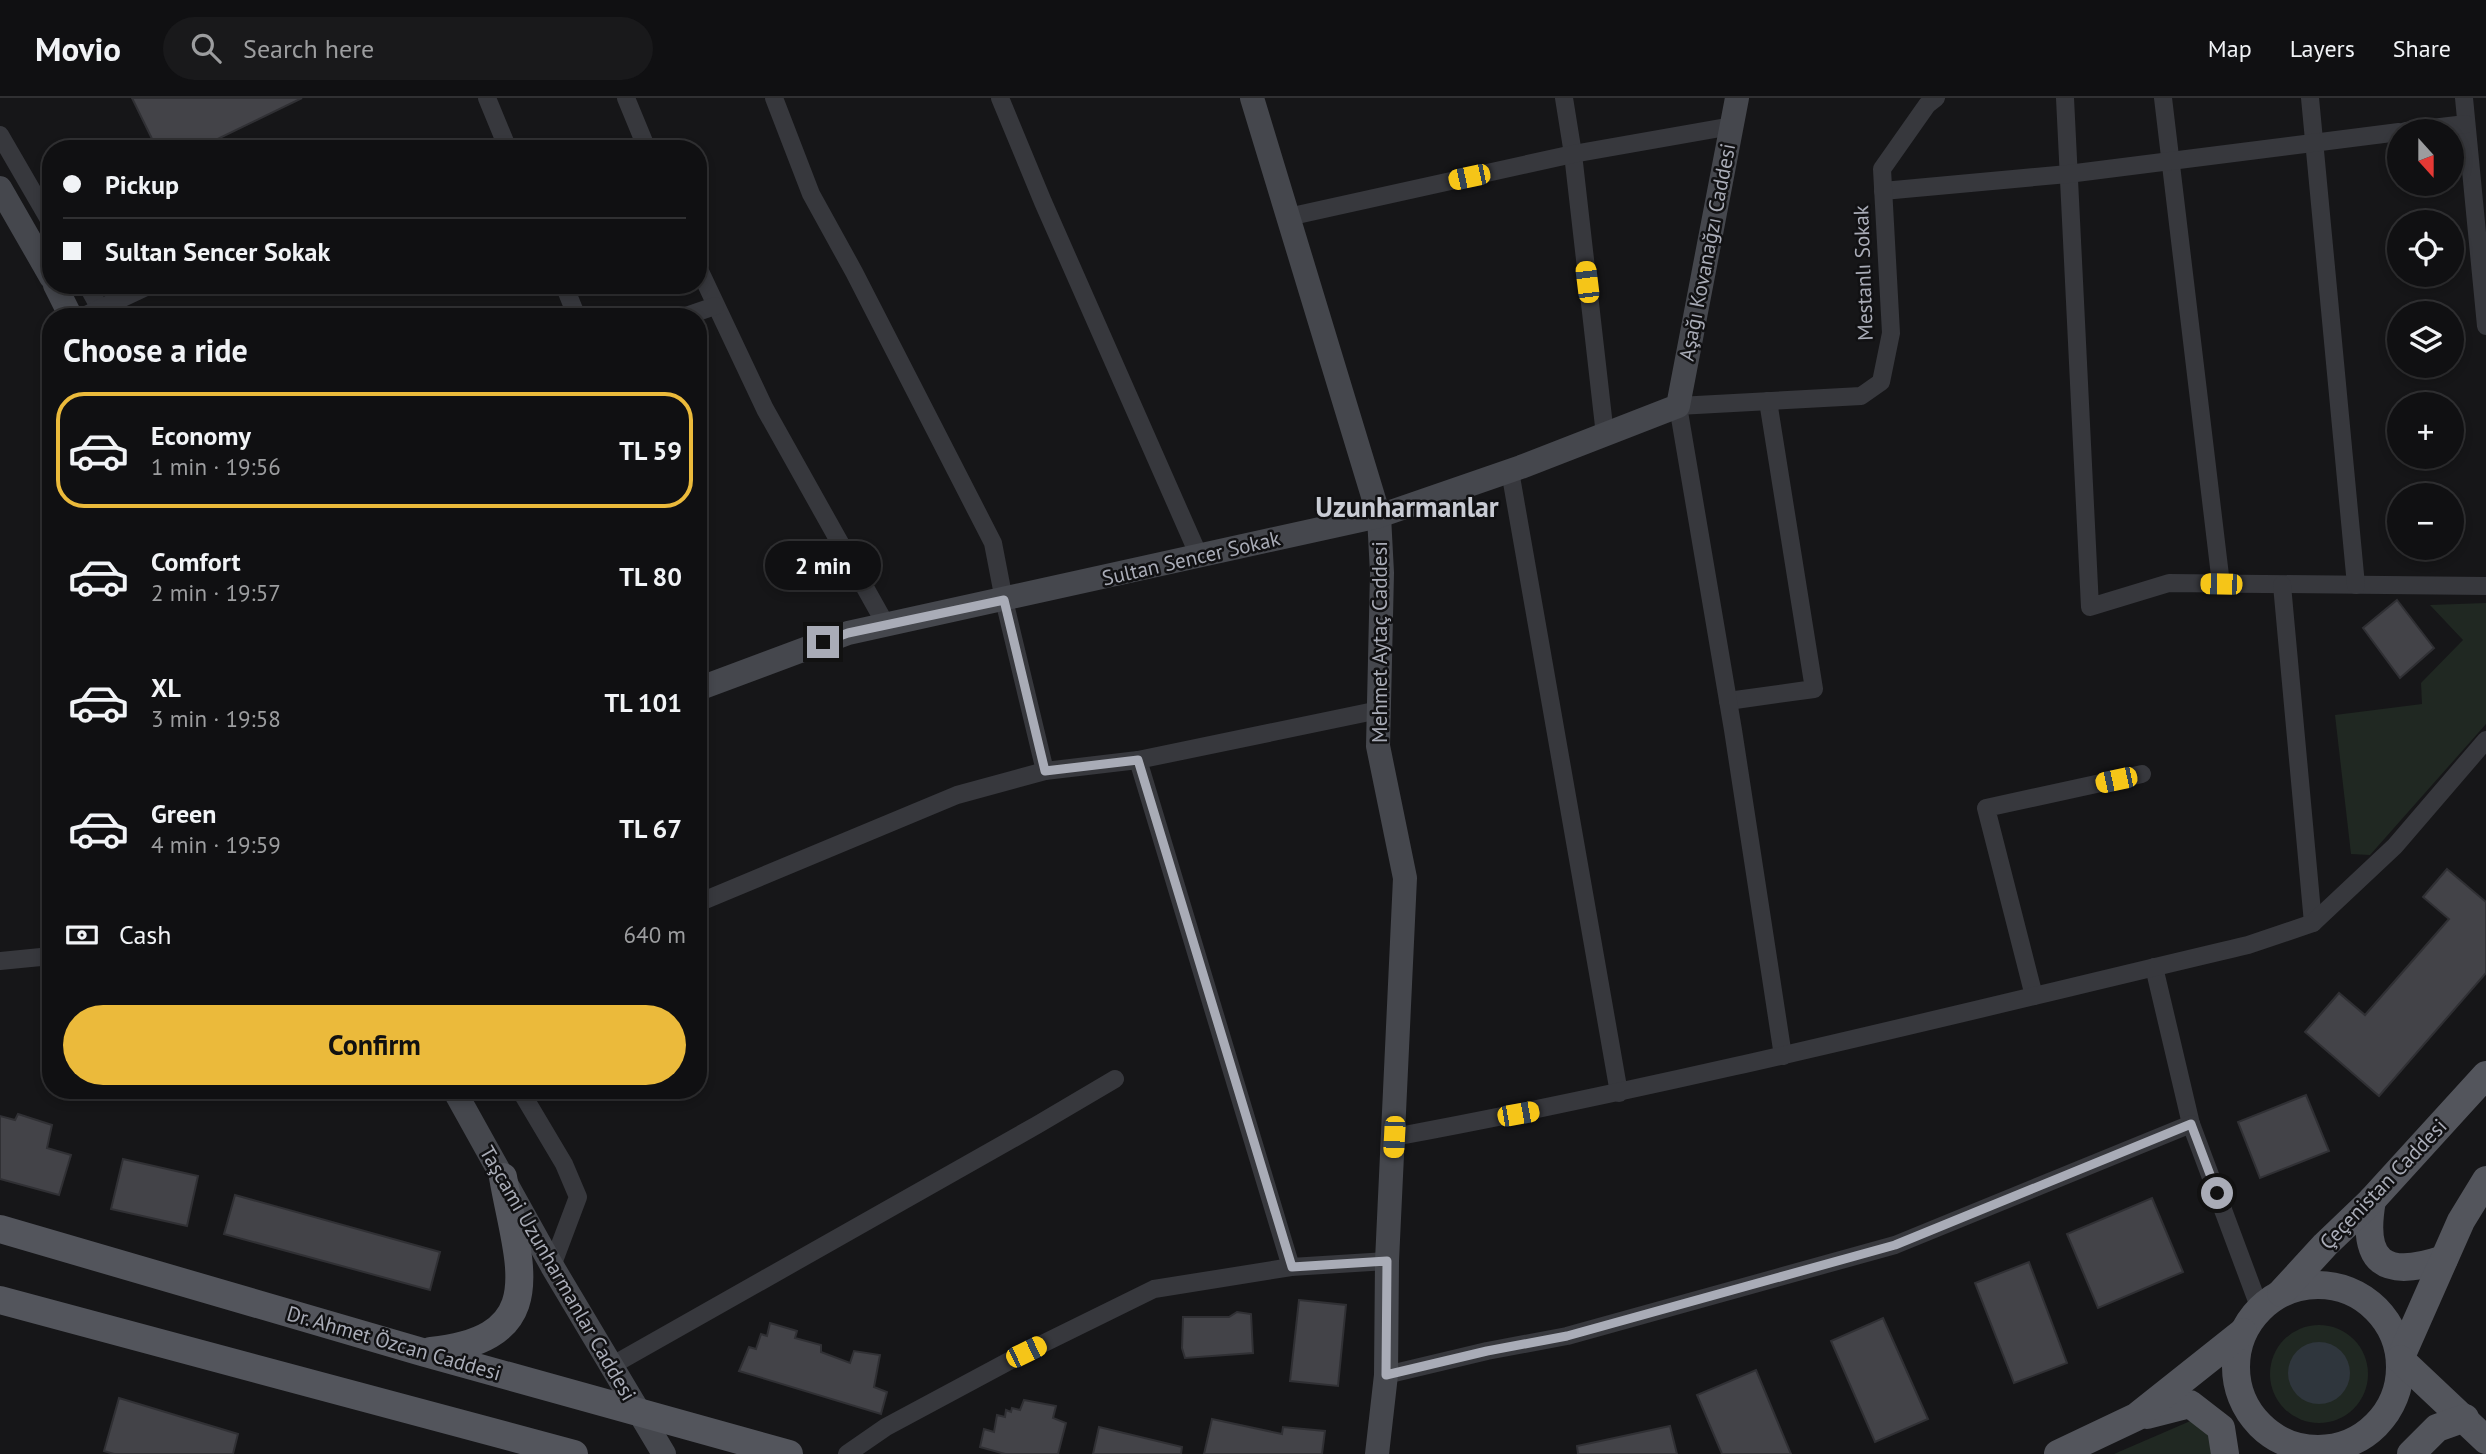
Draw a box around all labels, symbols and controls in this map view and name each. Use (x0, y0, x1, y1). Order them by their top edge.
search box (163, 17, 653, 80)
text: Movio (35, 27, 121, 70)
icon: search (187, 29, 225, 67)
text: Search here (243, 32, 374, 65)
text: Map (2208, 33, 2252, 64)
text: Layers (2290, 33, 2355, 64)
text: Share (2393, 33, 2451, 64)
north arrow (2387, 119, 2464, 196)
map controls (2387, 119, 2464, 560)
street label: Aşağı Kovanağzı Caddesi (1673, 141, 1741, 363)
car (1447, 162, 1492, 192)
text: Pickup (105, 168, 179, 201)
street label: Mestanlı Sokak (1847, 205, 1879, 341)
button: locate (2387, 210, 2464, 287)
text: Sultan Sencer Sokak (105, 235, 330, 268)
car (1575, 260, 1600, 304)
button: layers (2387, 301, 2464, 378)
text: Choose a ride (63, 329, 248, 371)
button: + (2387, 392, 2464, 469)
icon: car (67, 419, 130, 482)
text: Economy (151, 419, 251, 452)
text: TL 59 (619, 434, 682, 467)
text: 1 min · 19:56 (151, 452, 281, 481)
button: − (2387, 483, 2464, 560)
district label: Uzunharmanlar (1315, 488, 1499, 525)
street label: Sultan Sencer Sokak (1099, 524, 1283, 592)
callout: 2 min (765, 540, 881, 589)
street label: Mehmet Aytaç Caddesi (1366, 541, 1393, 743)
icon: car (67, 545, 130, 608)
text: Comfort (151, 545, 241, 578)
text: 2 min (795, 551, 851, 580)
text: TL 80 (619, 560, 682, 593)
car (2200, 573, 2243, 595)
text: 2 min · 19:57 (151, 578, 281, 607)
route end (807, 626, 839, 658)
icon: car (67, 671, 130, 734)
text: XL (151, 671, 181, 704)
text: TL 101 (604, 686, 682, 719)
text: 3 min · 19:58 (151, 704, 281, 733)
car (2094, 765, 2139, 795)
icon: car (67, 797, 130, 860)
text: Green (151, 797, 216, 830)
text: TL 67 (619, 812, 682, 845)
text: 4 min · 19:59 (151, 830, 281, 859)
icon: cash (63, 916, 101, 954)
text: Cash (119, 918, 171, 951)
text: 640 m (624, 920, 686, 949)
button: Confirm (63, 1005, 686, 1085)
car (1496, 1100, 1541, 1128)
street label: Çeçenistan Caddesi (2314, 1113, 2452, 1255)
car (1383, 1115, 1406, 1159)
street label: Taşcami Uzunharmanlar Caddesi (474, 1141, 642, 1405)
route start (2201, 1177, 2233, 1209)
street label: Dr. Ahmet Özcan Caddesi (284, 1300, 504, 1386)
car (1003, 1333, 1050, 1371)

